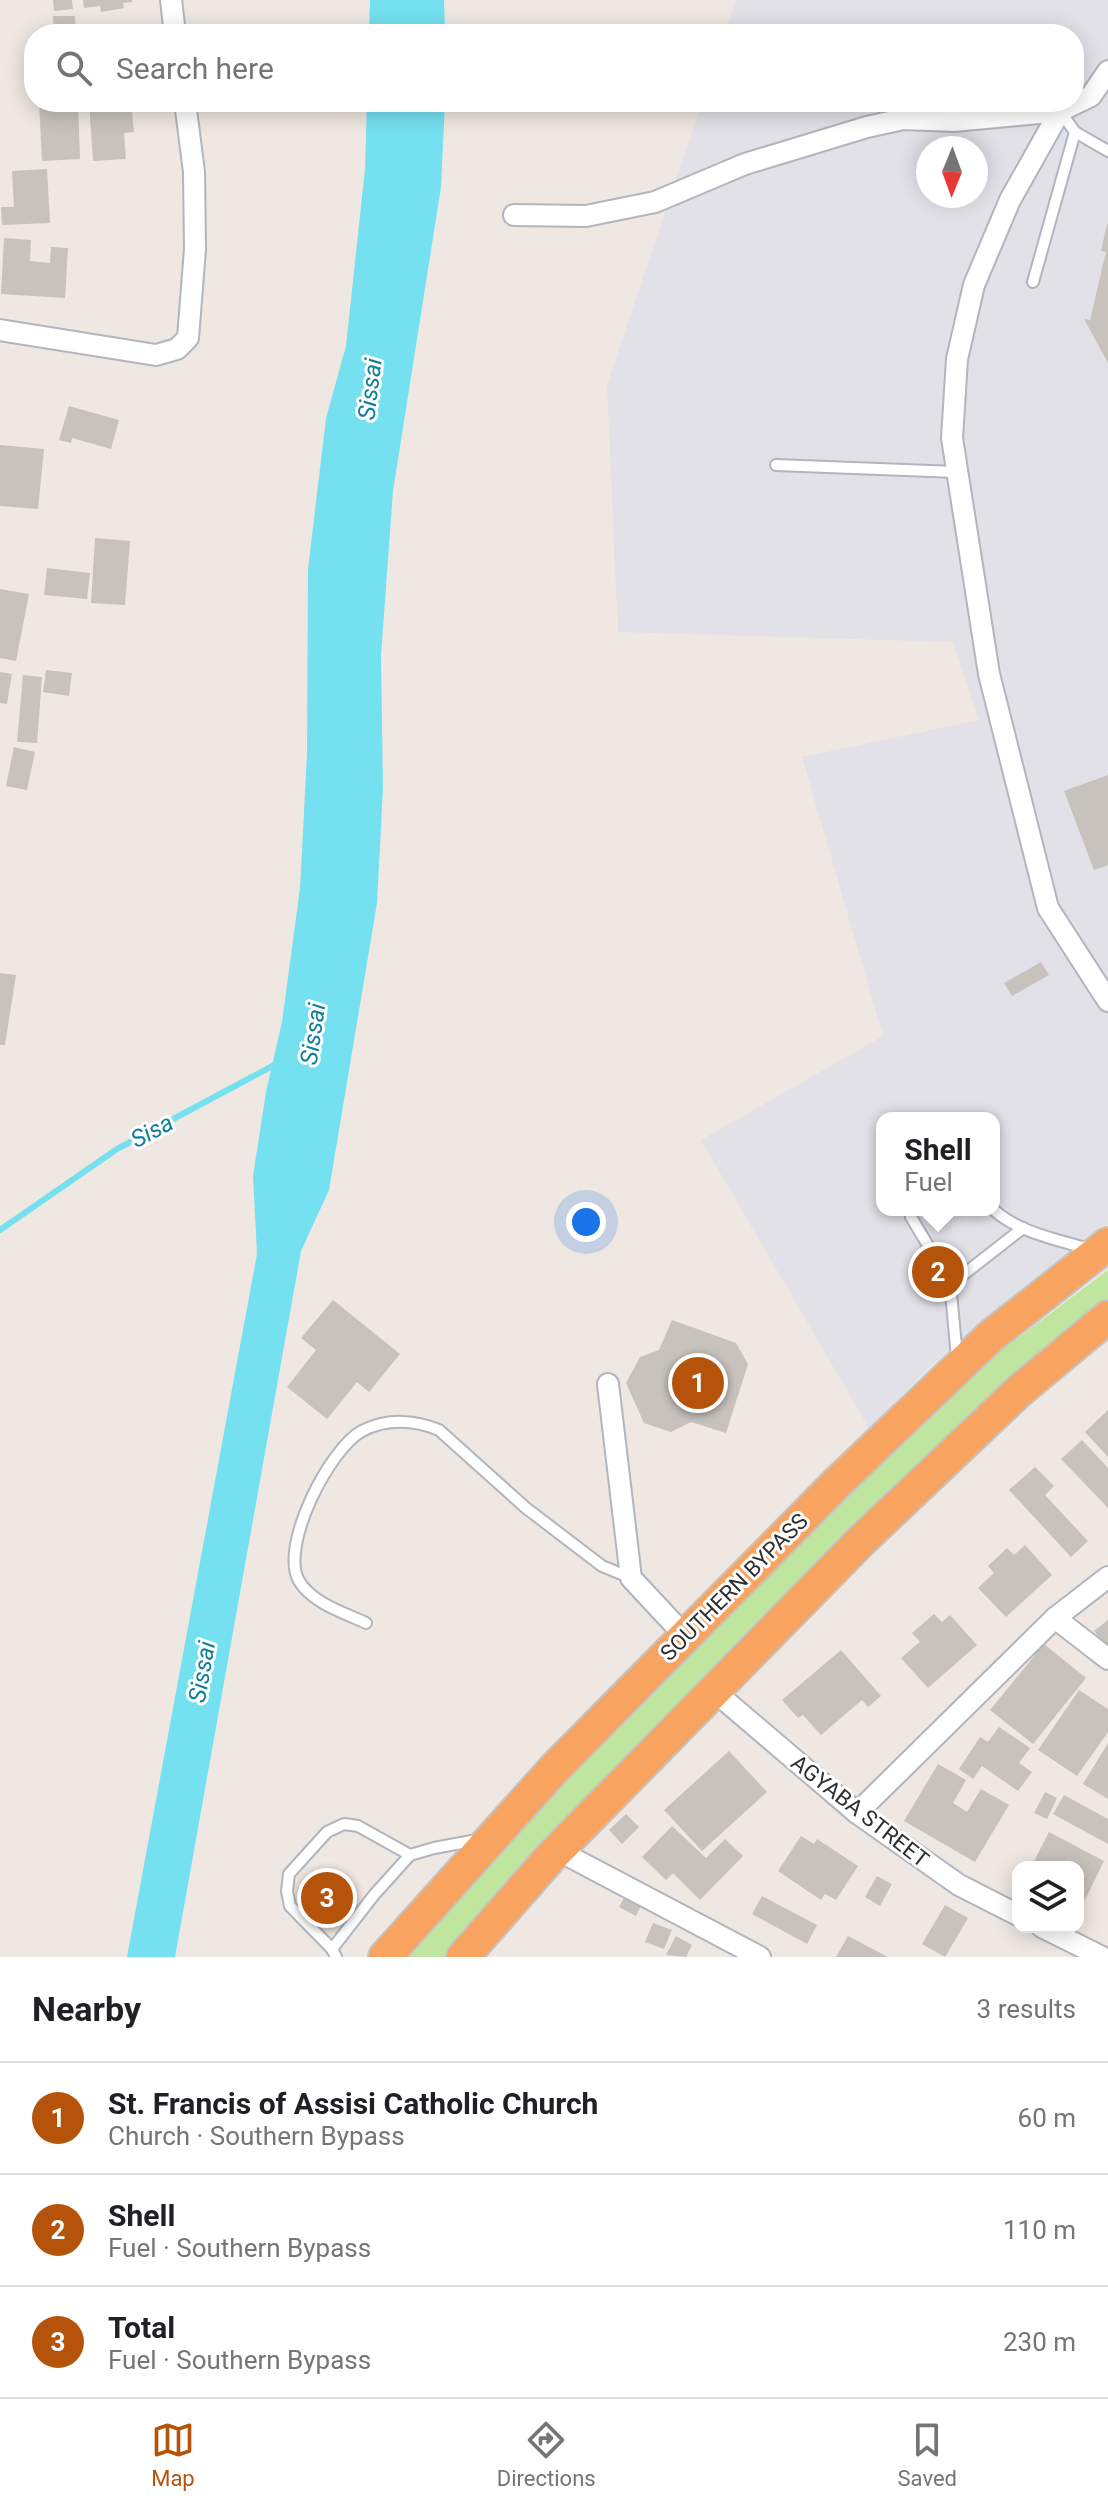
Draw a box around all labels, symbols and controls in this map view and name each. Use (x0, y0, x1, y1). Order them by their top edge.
search box (24, 24, 1084, 112)
icon: search (52, 46, 96, 90)
text: Search here (116, 51, 274, 86)
north arrow (916, 136, 988, 208)
water label: Sissai (352, 356, 388, 421)
water label: Sissai (295, 1001, 331, 1067)
water label: Sisa (126, 1108, 178, 1154)
popup (876, 1112, 1000, 1216)
text: Shell (904, 1132, 972, 1167)
text: Fuel (904, 1167, 953, 1197)
your location (566, 1202, 606, 1242)
pin: 2 (912, 1242, 964, 1302)
pin: 1 (672, 1353, 724, 1413)
street label: SOUTHERN BYPASS (655, 1508, 813, 1666)
water label: Sissai (183, 1639, 221, 1705)
street label: AGYABA STREET (786, 1750, 934, 1872)
map controls (1012, 1861, 1084, 1933)
button: layers (1012, 1861, 1084, 1933)
pin: 3 (301, 1868, 353, 1928)
text: Nearby (32, 1989, 141, 2029)
text: 3 results (977, 1994, 1076, 2024)
text: St. Francis of Assisi Catholic Church (108, 2086, 598, 2121)
text: 1 (51, 2103, 65, 2133)
text: 60 m (1018, 2103, 1076, 2133)
text: Church · Southern Bypass (108, 2121, 405, 2151)
text: Shell (108, 2198, 175, 2233)
text: 2 (51, 2215, 65, 2245)
text: 110 m (1003, 2215, 1076, 2245)
text: Fuel · Southern Bypass (108, 2233, 371, 2263)
text: Total (108, 2310, 175, 2345)
text: 3 (51, 2327, 65, 2357)
text: 230 m (1003, 2327, 1076, 2357)
text: Fuel · Southern Bypass (108, 2345, 371, 2375)
tab: Map (151, 2418, 195, 2491)
tab: Directions (497, 2418, 596, 2491)
tab: Saved (898, 2418, 957, 2491)

